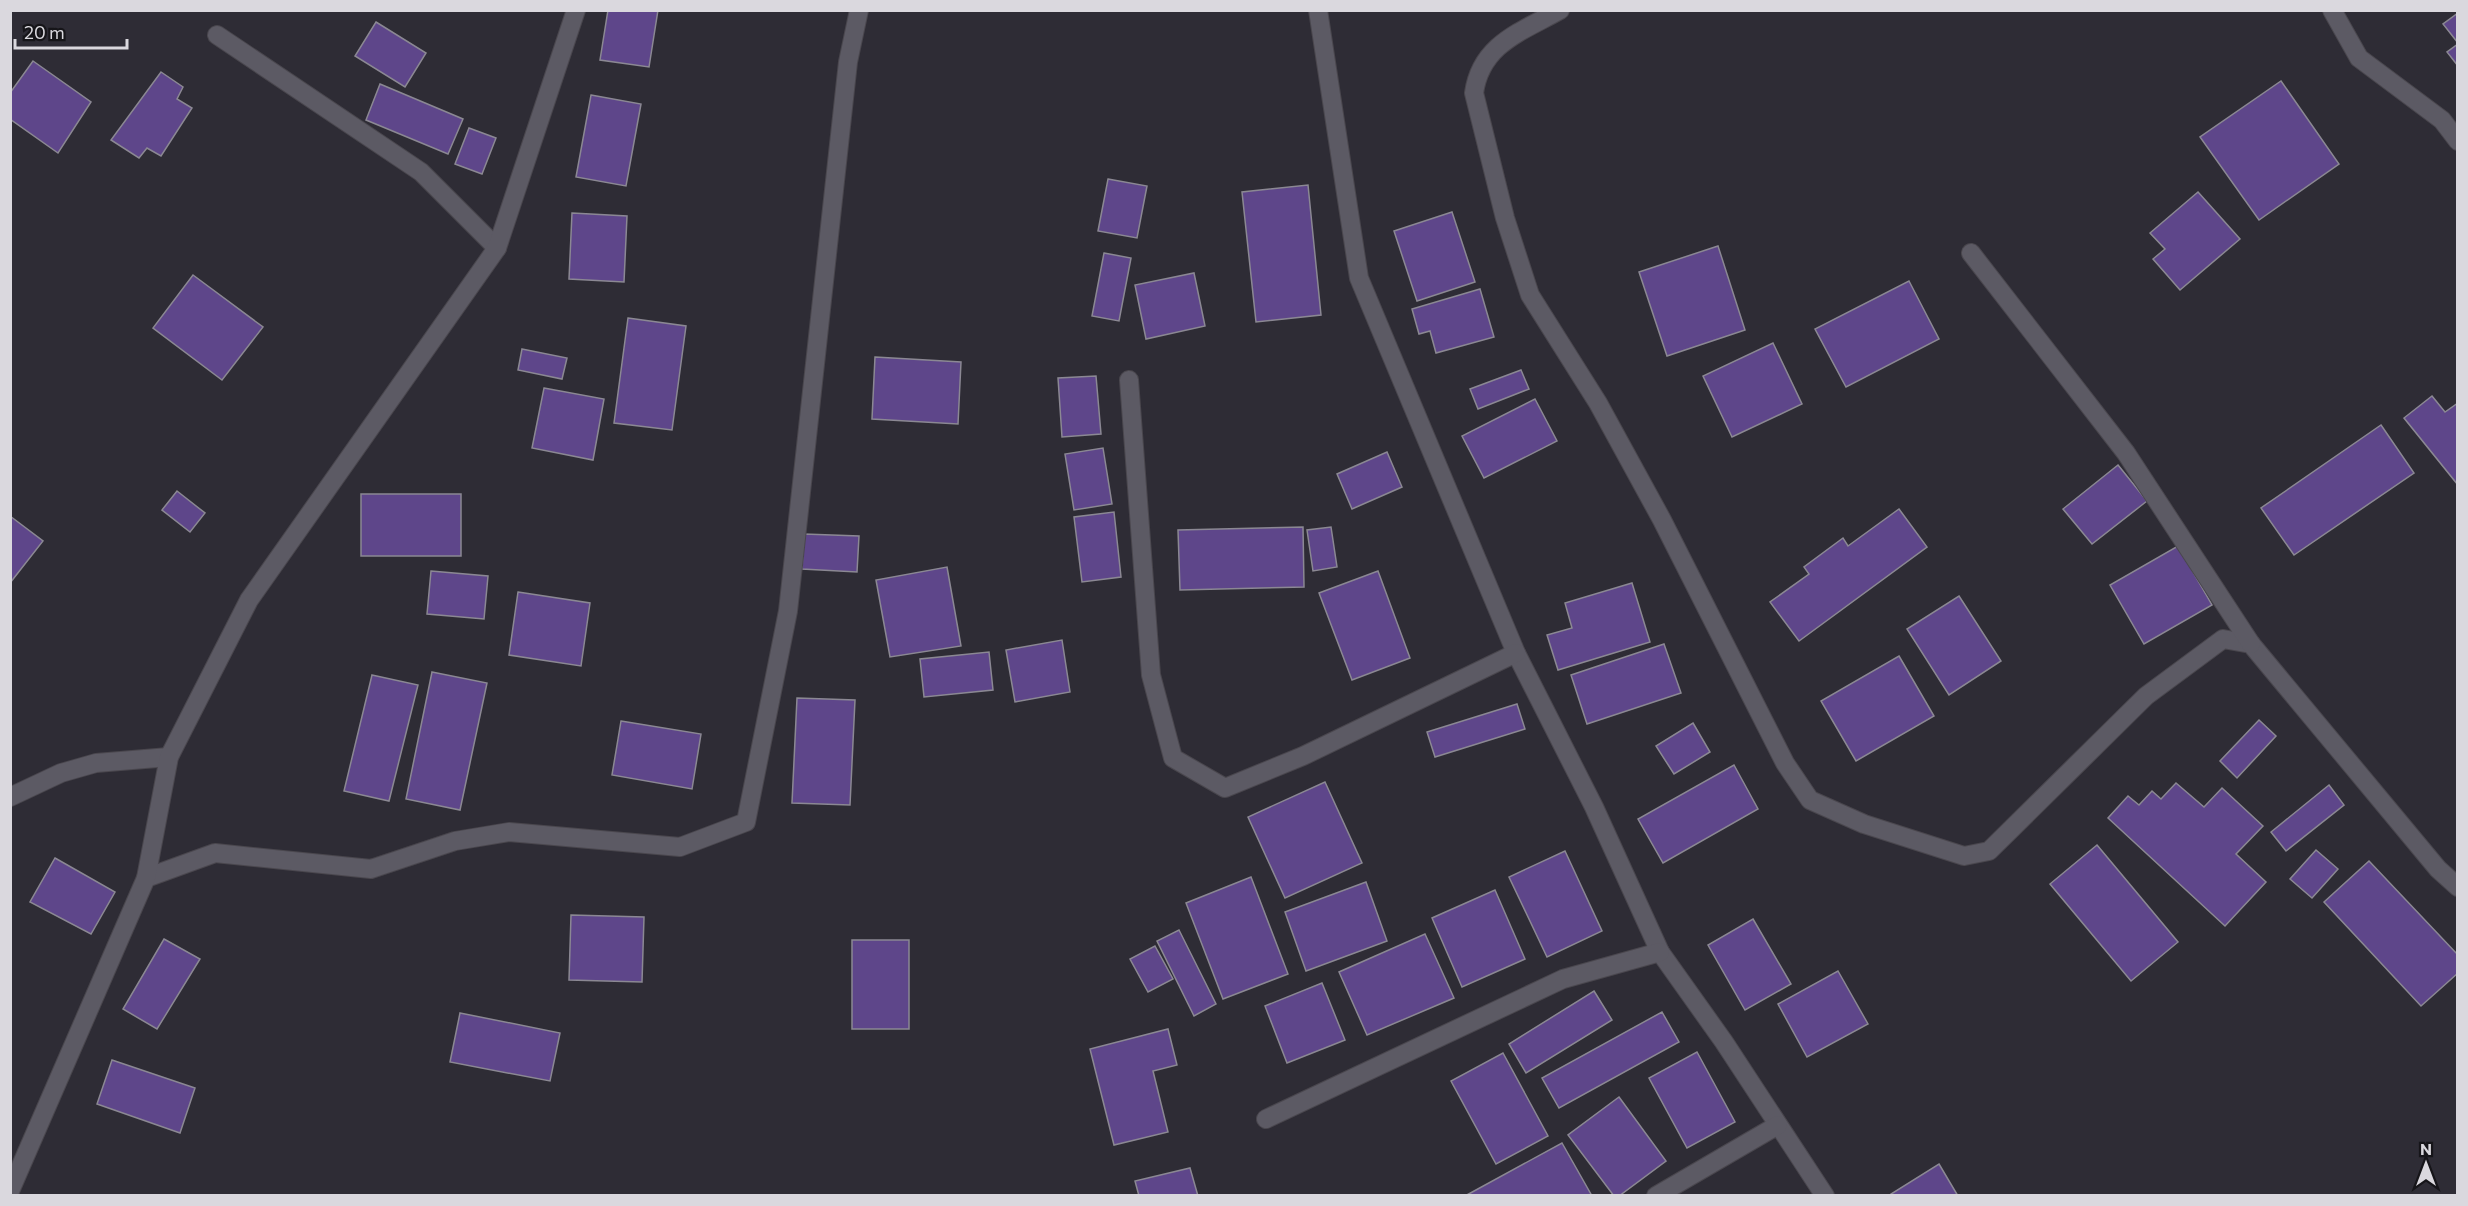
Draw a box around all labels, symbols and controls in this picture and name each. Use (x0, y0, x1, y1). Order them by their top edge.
scale bar (15, 12, 128, 50)
text: 20 m (24, 21, 65, 43)
north arrow (2396, 1134, 2456, 1194)
text: N (2420, 1139, 2432, 1158)

